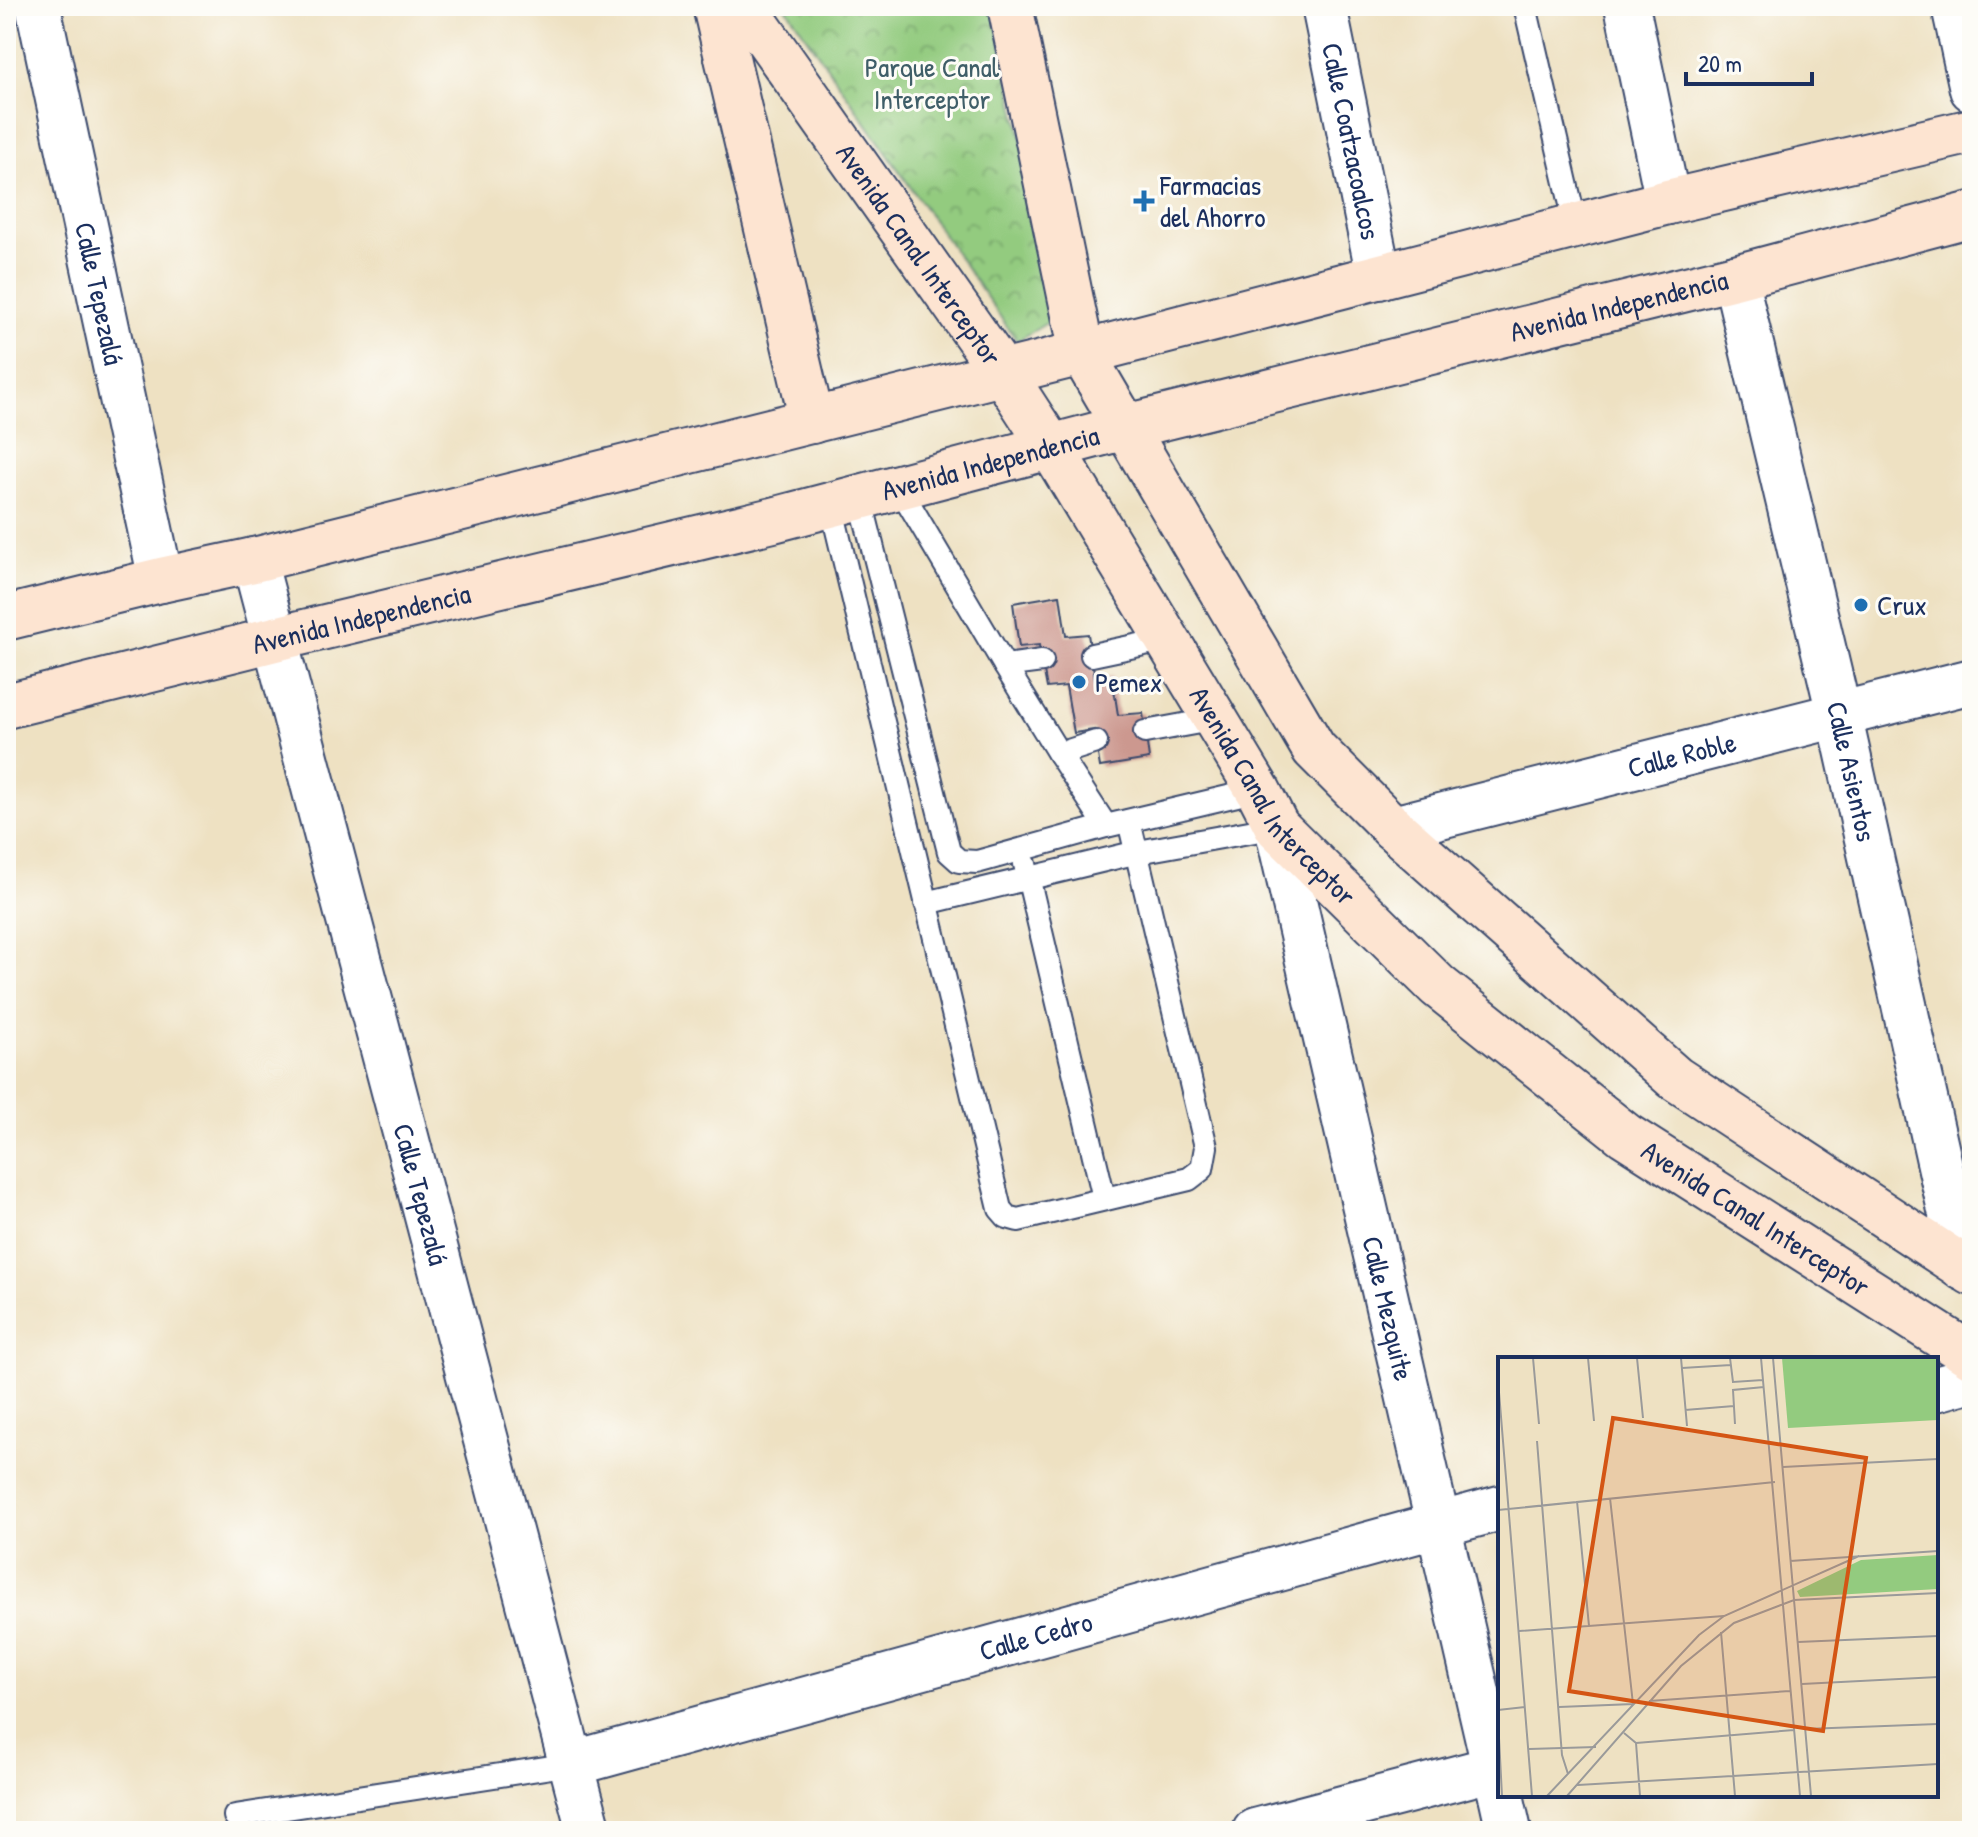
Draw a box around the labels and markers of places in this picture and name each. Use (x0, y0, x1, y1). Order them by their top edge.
place label: Farmacias del Ahorro (1159, 166, 1266, 236)
marker: Farmacias del Ahorro (1135, 192, 1153, 210)
place label: Crux (1877, 586, 1927, 624)
marker: Crux (1852, 596, 1870, 614)
place label: Pemex (1095, 663, 1162, 701)
marker: Pemex (1070, 673, 1088, 691)

